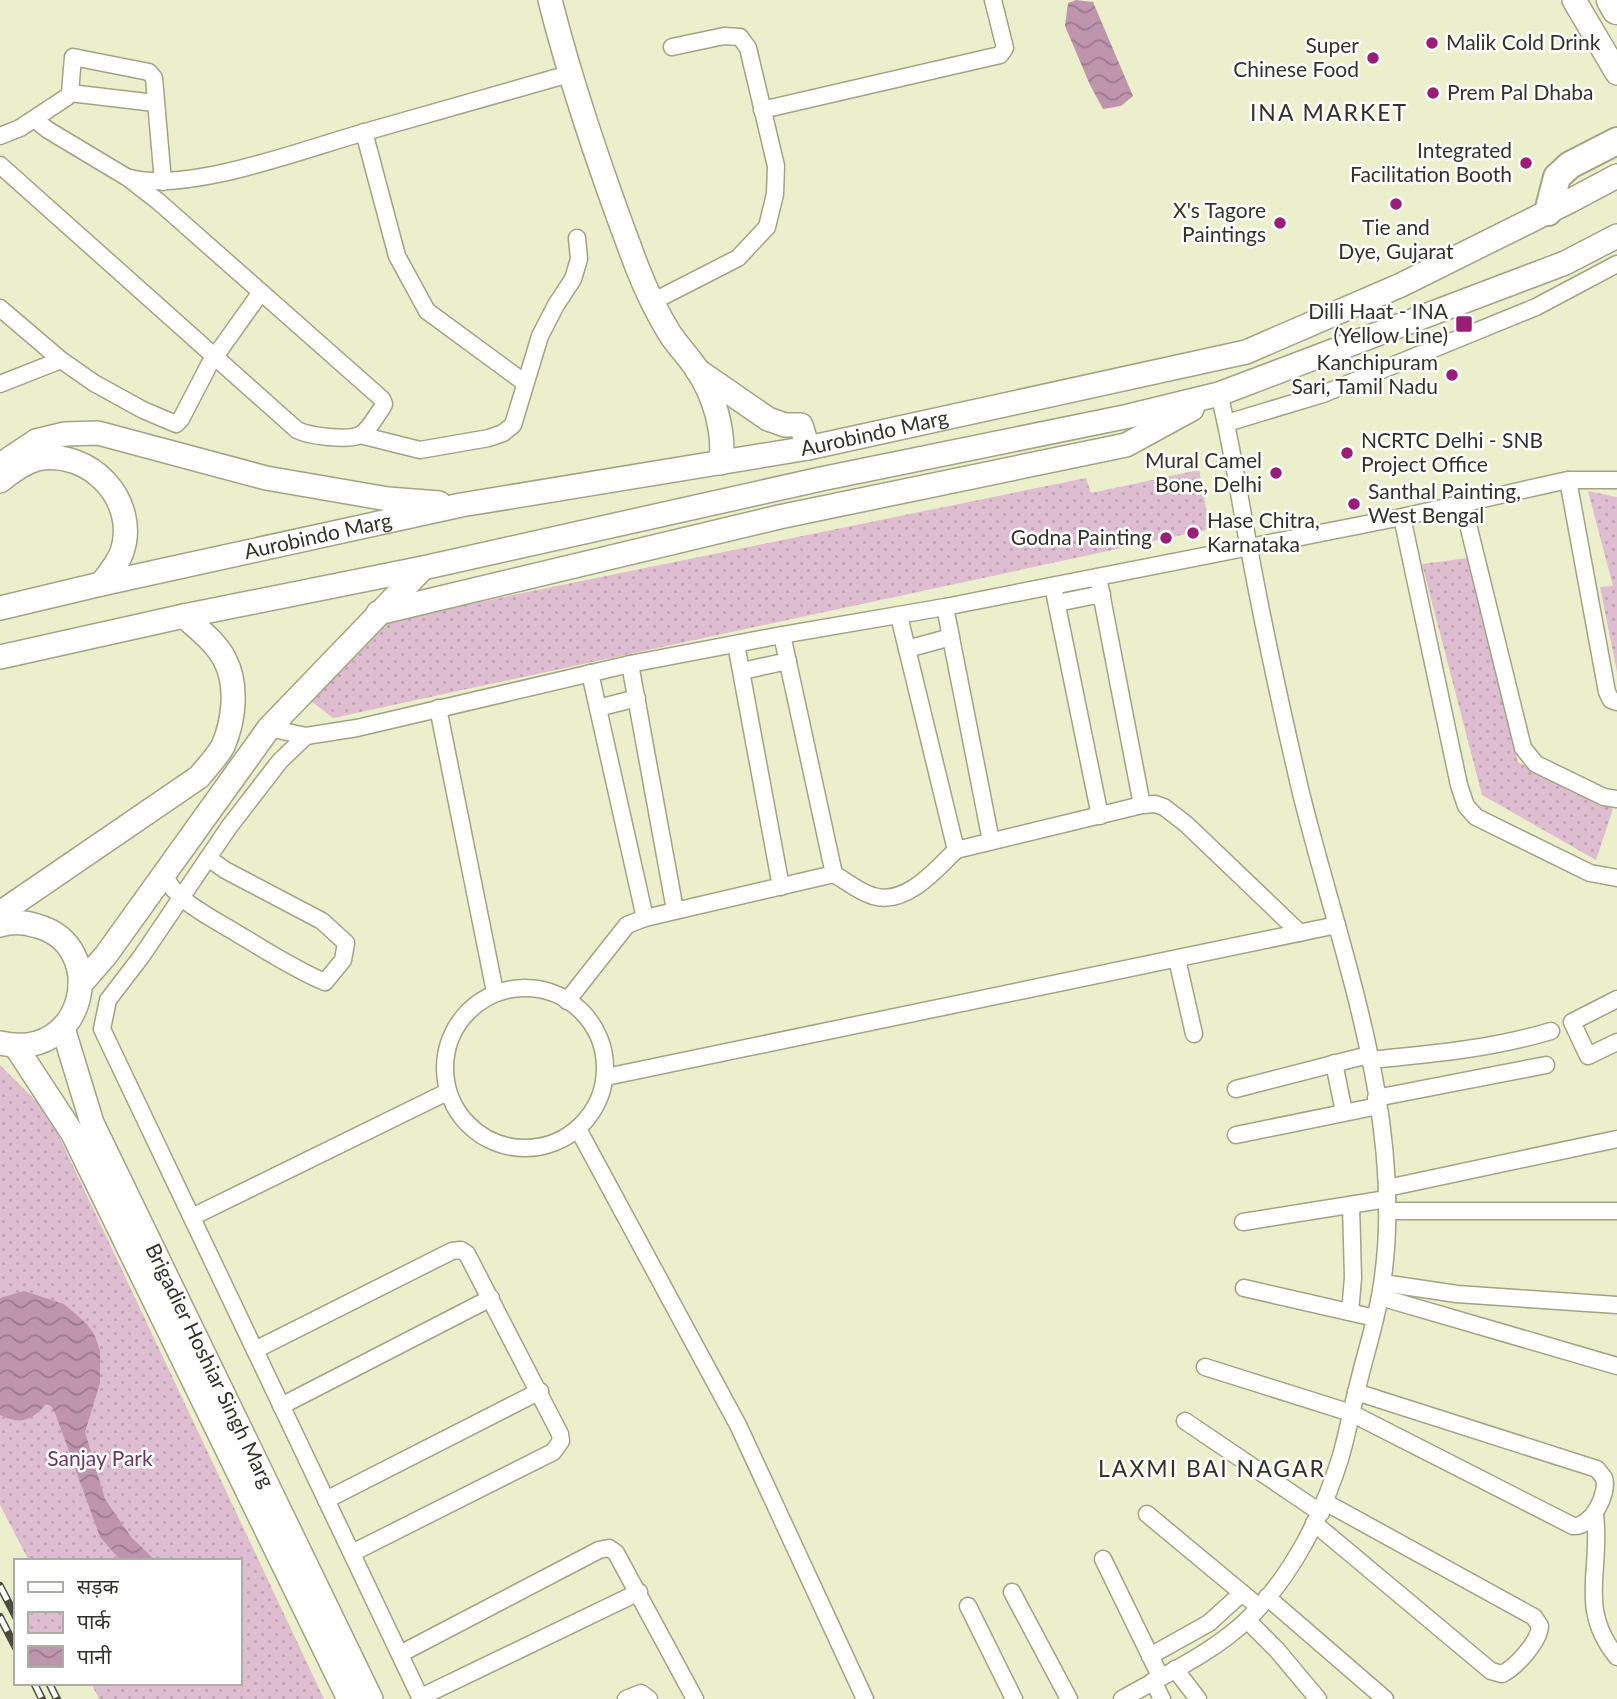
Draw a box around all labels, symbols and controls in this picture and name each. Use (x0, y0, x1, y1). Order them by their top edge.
place label: Malik Cold Drink (1446, 29, 1601, 54)
place label: Super Chinese Food (1233, 32, 1359, 81)
marker: Malik Cold Drink (1424, 35, 1440, 51)
marker: Super Chinese Food (1365, 50, 1381, 66)
place label: Prem Pal Dhaba (1447, 79, 1594, 104)
marker: Prem Pal Dhaba (1425, 85, 1441, 101)
district label: INA MARKET (1250, 98, 1408, 126)
place label: Integrated Facilitation Booth (1350, 137, 1512, 186)
marker: Integrated Facilitation Booth (1518, 155, 1534, 171)
marker: Tie and Dye, Gujarat (1388, 196, 1404, 212)
place label: X's Tagore Paintings (1173, 197, 1266, 246)
place label: Tie and Dye, Gujarat (1338, 214, 1454, 263)
marker: X's Tagore Paintings (1272, 215, 1288, 231)
place label: Dilli Haat - INA (Yellow Line) (1308, 298, 1449, 347)
marker: Dilli Haat - INA (Yellow Line) (1454, 314, 1474, 334)
place label: Kanchipuram Sari, Tamil Nadu (1291, 349, 1438, 398)
marker: Kanchipuram Sari, Tamil Nadu (1444, 367, 1460, 383)
street label: Aurobindo Marg (799, 404, 950, 460)
place label: NCRTC Delhi - SNB Project Office (1361, 427, 1543, 476)
marker: NCRTC Delhi - SNB Project Office (1339, 445, 1355, 461)
place label: Mural Camel Bone, Delhi (1145, 447, 1262, 496)
marker: Mural Camel Bone, Delhi (1268, 465, 1284, 481)
place label: Santhal Painting, West Bengal (1368, 478, 1521, 527)
marker: Santhal Painting, West Bengal (1346, 496, 1362, 512)
street label: Aurobindo Marg (242, 507, 394, 563)
place label: Hase Chitra, Karnataka (1207, 507, 1320, 556)
place label: Godna Painting (1011, 524, 1152, 549)
marker: Hase Chitra, Karnataka (1185, 525, 1201, 541)
marker: Godna Painting (1158, 530, 1174, 546)
street label: Brigadier Hoshiar Singh Marg (141, 1239, 281, 1491)
park label: Sanjay Park (47, 1445, 153, 1470)
district label: LAXMI BAI NAGAR (1098, 1454, 1326, 1482)
legend (14, 1559, 242, 1685)
text: सड़क (77, 1573, 119, 1598)
text: पार्क (77, 1608, 111, 1633)
text: पानी (77, 1643, 112, 1668)

